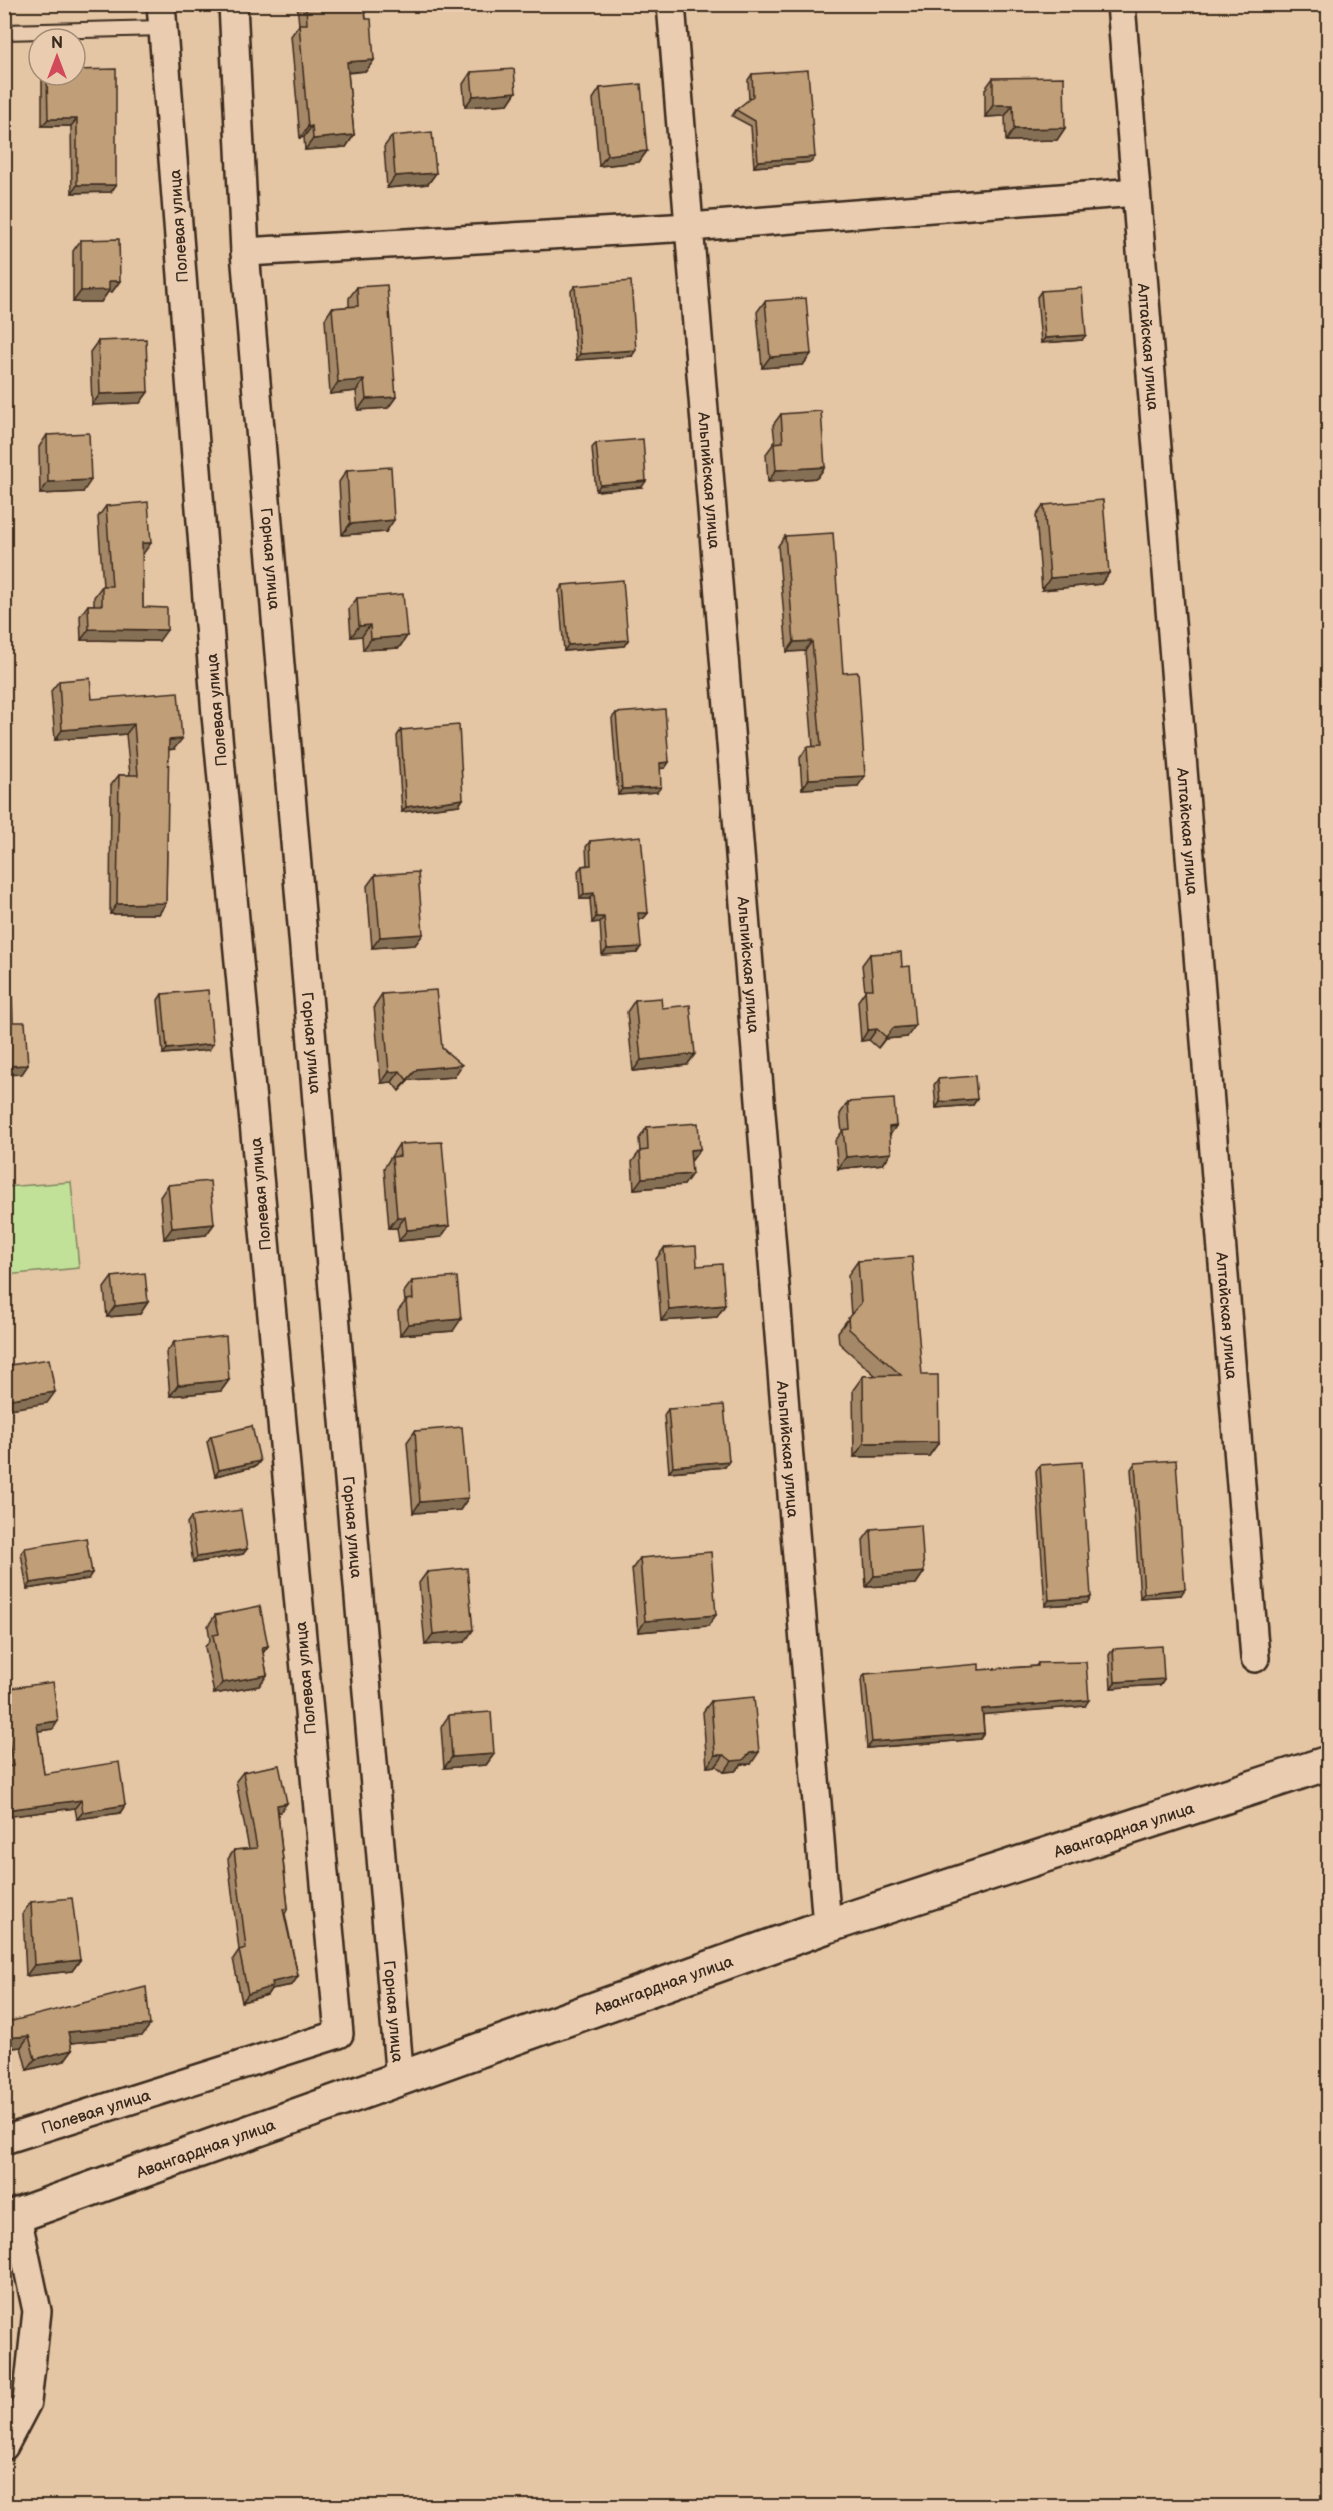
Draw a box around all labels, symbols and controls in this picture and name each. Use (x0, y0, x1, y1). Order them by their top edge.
north arrow (27, 27, 87, 87)
text: N (51, 34, 63, 53)
street label: Полевая улица (166, 168, 193, 283)
street label: Алтайская улица (1133, 282, 1162, 412)
street label: Альпийская улица (693, 410, 723, 550)
street label: Горная улица (256, 507, 283, 611)
street label: Полевая улица (203, 652, 232, 767)
street label: Алтайская улица (1172, 766, 1201, 896)
street label: Альпийская улица (732, 895, 763, 1035)
street label: Горная улица (297, 991, 324, 1095)
street label: Полевая улица (247, 1136, 276, 1251)
street label: Алтайская улица (1211, 1250, 1240, 1381)
street label: Альпийская улица (772, 1379, 802, 1519)
street label: Горная улица (338, 1475, 365, 1580)
street label: Полевая улица (292, 1620, 321, 1735)
street label: Авангардная улица (1051, 1799, 1197, 1863)
street label: Авангардная улица (591, 1952, 736, 2020)
street label: Горная улица (379, 1960, 406, 2064)
street label: Полевая улица (39, 2086, 154, 2139)
street label: Авангардная улица (133, 2116, 279, 2183)

